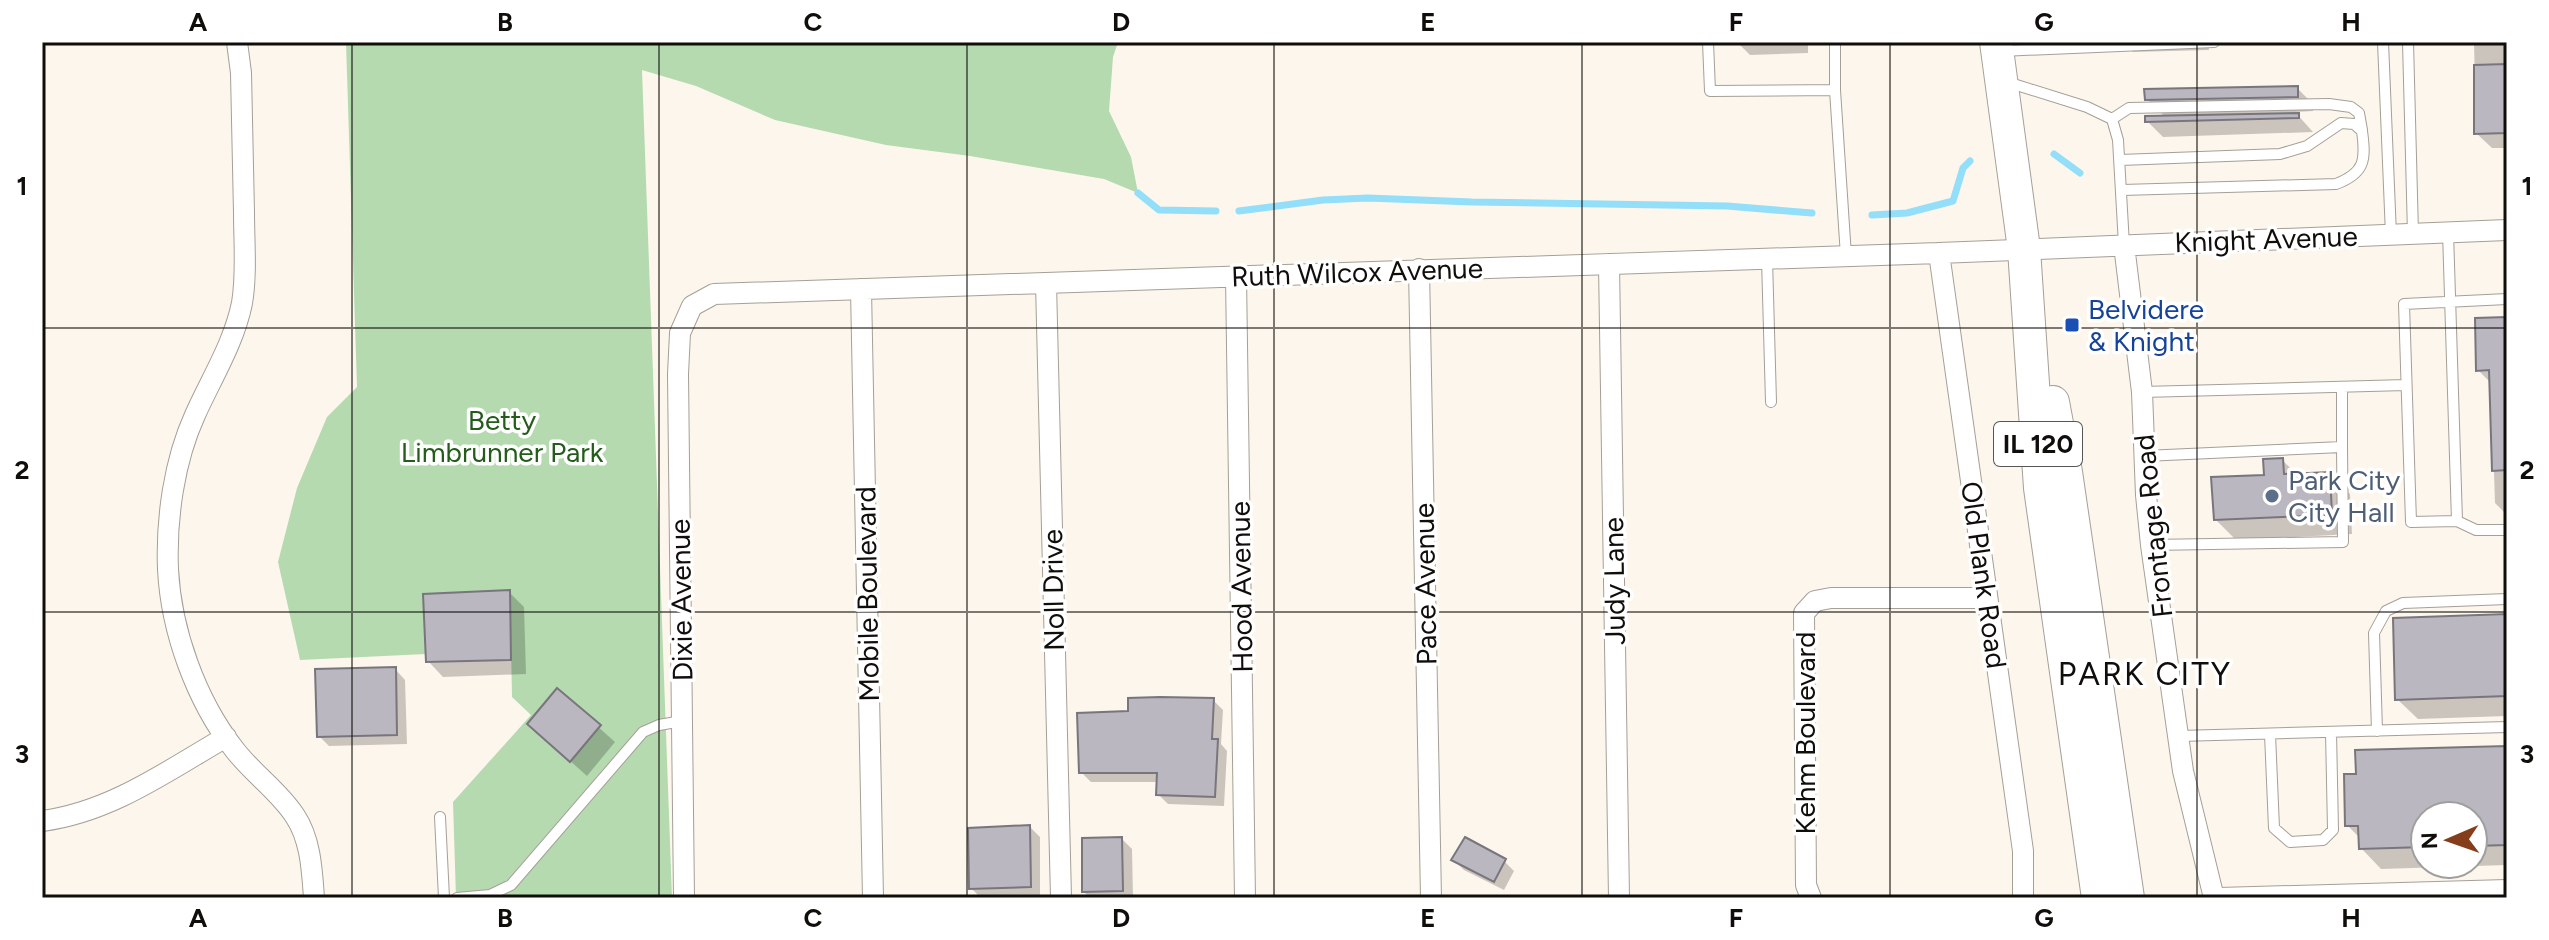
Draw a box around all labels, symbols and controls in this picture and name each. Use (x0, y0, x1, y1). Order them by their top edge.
text: A (189, 6, 208, 38)
text: B (497, 6, 513, 38)
text: C (804, 6, 823, 38)
text: D (1112, 6, 1130, 38)
text: E (1420, 6, 1436, 38)
text: F (1729, 6, 1743, 38)
text: G (2034, 6, 2054, 38)
text: H (2341, 6, 2361, 38)
text: 1 (17, 170, 27, 202)
text: 1 (2522, 170, 2532, 202)
street label: Knight Avenue (2174, 219, 2358, 259)
street label: Ruth Wilcox Avenue (1230, 251, 1484, 293)
place label: Belvidere & Knight (2088, 292, 2204, 358)
marker: Belvidere & Knight (2063, 316, 2081, 334)
park label: Betty Limbrunner Park (401, 403, 604, 469)
road number: IL 120 (1994, 422, 2082, 466)
street label: Frontage Road (2126, 433, 2180, 619)
text: 2 (14, 454, 30, 486)
text: 2 (2519, 454, 2535, 486)
place label: Park City City Hall (2288, 463, 2400, 529)
street label: Old Plank Road (1954, 479, 2014, 671)
street label: Mobile Boulevard (848, 486, 886, 702)
marker: Park City City Hall (2263, 487, 2281, 505)
street label: Hood Avenue (1223, 501, 1259, 673)
street label: Pace Avenue (1407, 503, 1443, 665)
street label: Judy Lane (1596, 517, 1632, 645)
street label: Dixie Avenue (663, 518, 699, 682)
street label: Noll Drive (1035, 529, 1071, 651)
street label: Kehm Boulevard (1788, 632, 1822, 834)
district label: PARK CITY (2058, 655, 2232, 693)
text: 3 (15, 738, 29, 770)
text: 3 (2520, 738, 2534, 770)
north arrow (2409, 800, 2489, 880)
text: N (2416, 832, 2443, 850)
text: A (189, 902, 208, 934)
text: B (497, 902, 513, 934)
text: C (804, 902, 823, 934)
text: D (1112, 902, 1130, 934)
text: E (1420, 902, 1436, 934)
text: F (1729, 902, 1743, 934)
text: G (2034, 902, 2054, 934)
text: H (2341, 902, 2361, 934)

